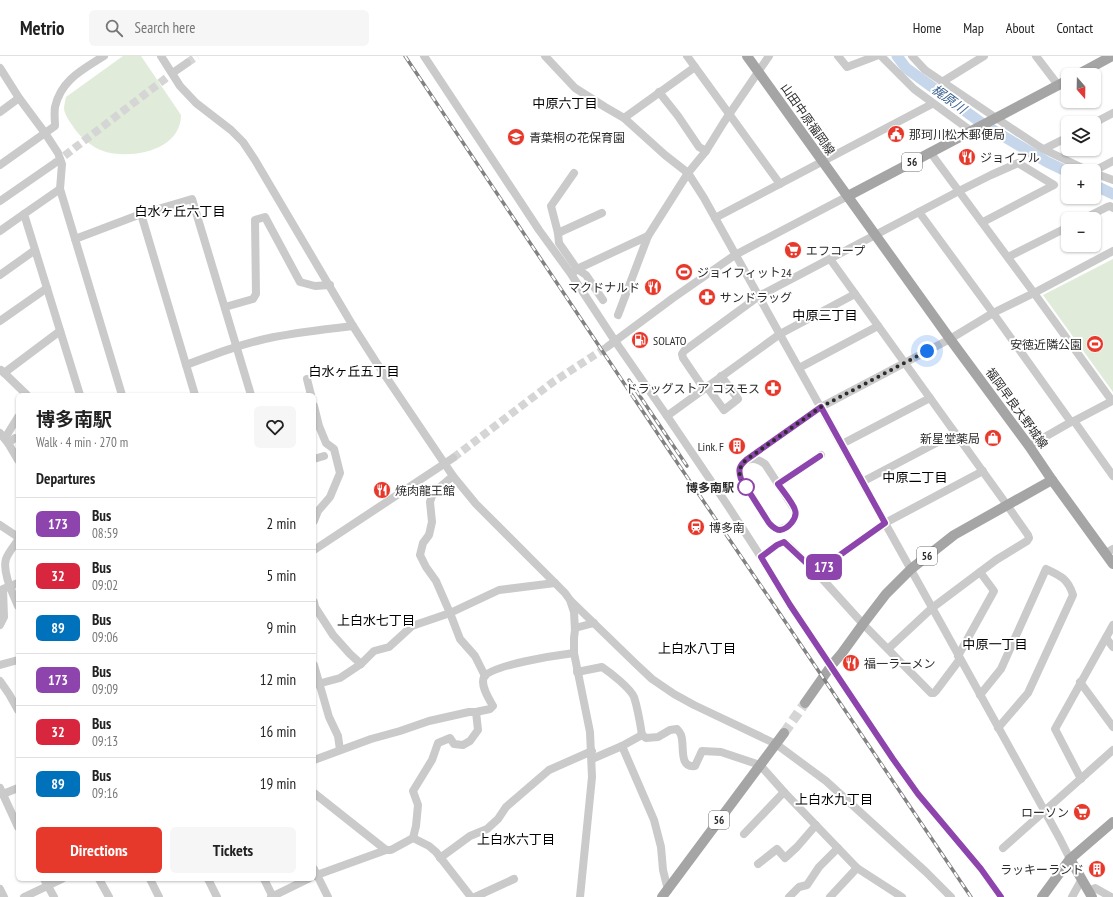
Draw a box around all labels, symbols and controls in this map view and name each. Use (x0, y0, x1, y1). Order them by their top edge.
search box (89, 10, 369, 46)
text: Metrio (20, 16, 65, 40)
icon: search (103, 17, 125, 39)
text: Search here (135, 18, 196, 37)
text: Home (913, 19, 941, 37)
text: Map (963, 19, 984, 37)
text: About (1006, 19, 1035, 37)
text: Contact (1057, 19, 1093, 37)
north arrow (1061, 68, 1101, 108)
map controls (1061, 68, 1101, 252)
street label: 山田中原福岡線 (778, 80, 838, 158)
water label: 梶原川 (928, 81, 971, 119)
district label: 中原六丁目 (532, 95, 598, 112)
button: layers (1061, 116, 1101, 156)
public building icon: 那珂川松木郵便局 (886, 124, 906, 144)
school or university icon: 青葉桐の花保育園 (506, 127, 526, 147)
place label: 那珂川松木郵便局 (909, 127, 1005, 142)
place label: 青葉桐の花保育園 (529, 130, 625, 145)
restaurant icon: ジョイフル (957, 147, 977, 167)
place label: ジョイフル (980, 150, 1040, 165)
road number: 56 (902, 153, 922, 171)
button: + (1061, 164, 1101, 204)
district label: 白水ヶ丘六丁目 (134, 203, 226, 220)
button: − (1061, 212, 1101, 252)
supermarket icon: エフコープ (783, 240, 803, 260)
place label: エフコープ (806, 243, 865, 258)
sports icon: ジョイフィット24 (674, 262, 694, 282)
place label: ジョイフィット24 (697, 265, 792, 280)
restaurant icon: マクドナルド (643, 277, 663, 297)
place label: マクドナルド (568, 280, 640, 295)
pharmacy icon: サンドラッグ (697, 287, 717, 307)
place label: サンドラッグ (720, 290, 792, 305)
district label: 中原三丁目 (792, 307, 858, 324)
fuel station icon: SOLATO (630, 330, 650, 350)
place label: SOLATO (653, 333, 687, 348)
sports icon: 安徳近隣公園 (1085, 334, 1105, 354)
place label: 安徳近隣公園 (1010, 337, 1082, 352)
your location (917, 341, 937, 361)
district label: 白水ヶ丘五丁目 (308, 363, 400, 380)
street label: 福岡早良大野城線 (983, 365, 1051, 451)
pharmacy icon: ドラッグストア コスモス (763, 378, 783, 398)
place label: ドラッグストア コスモス (625, 381, 760, 396)
button: heart (254, 406, 296, 448)
text: 博多南駅 (36, 407, 112, 431)
shop icon: 新星堂薬局 (983, 428, 1003, 448)
place label: 新星堂薬局 (920, 431, 980, 446)
text: Walk · 4 min · 270 m (36, 434, 128, 451)
building icon: Link. F (727, 436, 747, 456)
place label: Link. F (698, 439, 724, 454)
text: Departures (36, 469, 95, 488)
district label: 中原二丁目 (882, 469, 948, 486)
marker: 博多南駅 (737, 478, 755, 496)
restaurant icon: 焼肉龍王館 (372, 480, 392, 500)
place label: 博多南駅 (686, 480, 734, 495)
place label: 焼肉龍王館 (395, 483, 455, 498)
text: Bus (92, 506, 111, 525)
text: 2 min (266, 514, 296, 533)
text: 173 (48, 515, 68, 533)
station icon: 博多南 (686, 517, 706, 537)
place label: 博多南 (709, 520, 745, 535)
text: 08:59 (92, 525, 118, 542)
road number: 56 (917, 547, 937, 565)
line badge: 173 (801, 554, 847, 580)
text: Bus (92, 558, 111, 577)
text: 173 (814, 558, 834, 576)
text: 5 min (266, 566, 296, 585)
text: 32 (51, 567, 65, 585)
text: 09:02 (92, 577, 118, 594)
text: Bus (92, 610, 111, 629)
district label: 上白水七丁目 (337, 612, 415, 629)
text: 9 min (266, 618, 296, 637)
text: 89 (51, 619, 65, 637)
text: 09:06 (92, 629, 118, 646)
district label: 中原一丁目 (962, 636, 1028, 653)
district label: 上白水八丁目 (658, 640, 736, 657)
restaurant icon: 福一ラーメン (841, 653, 861, 673)
place label: 福一ラーメン (864, 656, 936, 671)
text: Bus (92, 662, 111, 681)
text: 12 min (260, 670, 296, 689)
text: 173 (48, 671, 68, 689)
text: 09:09 (92, 681, 118, 698)
text: Bus (92, 714, 111, 733)
text: 16 min (260, 722, 296, 741)
text: 32 (51, 723, 65, 741)
text: 09:13 (92, 733, 118, 750)
text: Bus (92, 766, 111, 785)
text: 19 min (260, 774, 296, 793)
text: 89 (51, 775, 65, 793)
text: 09:16 (92, 785, 118, 802)
district label: 上白水九丁目 (795, 791, 873, 808)
supermarket icon: ローソン (1072, 802, 1092, 822)
place label: ローソン (1021, 805, 1069, 820)
road number: 56 (709, 811, 729, 829)
button: Directions (36, 827, 162, 873)
button: Tickets (170, 827, 296, 873)
district label: 上白水六丁目 (477, 831, 555, 848)
building icon: ラッキーランド (1087, 859, 1107, 879)
place label: ラッキーランド (1000, 862, 1084, 877)

